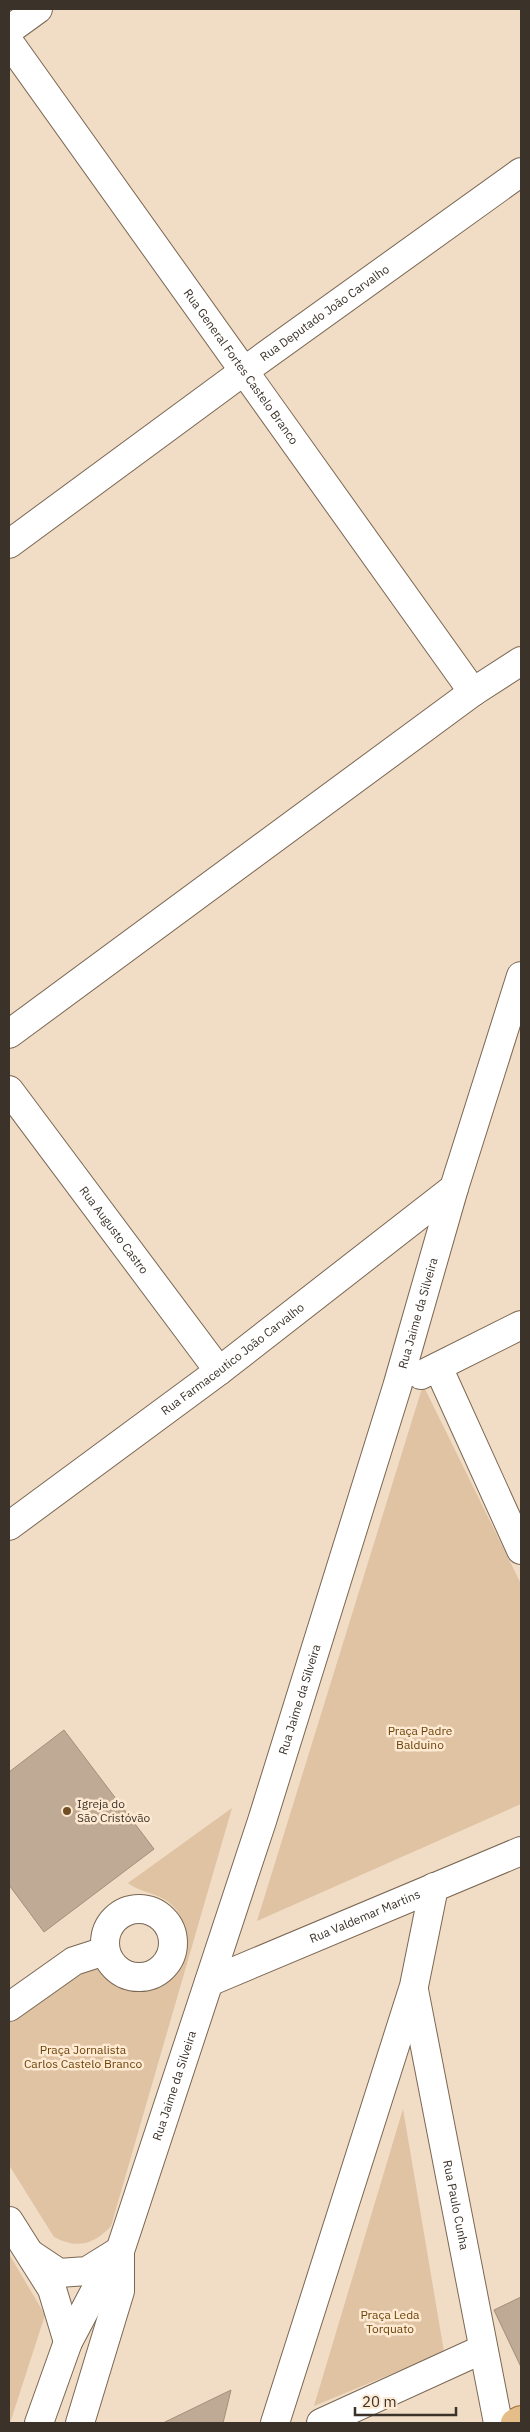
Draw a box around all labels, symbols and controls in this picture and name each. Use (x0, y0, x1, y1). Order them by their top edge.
street label: Rua Deputado João Carvalho (257, 261, 392, 364)
street label: Rua General Fortes Castelo Branco (181, 286, 302, 447)
street label: Rua Augusto Castro (76, 1183, 152, 1277)
street label: Rua Jaime da Silveira (395, 1255, 441, 1370)
street label: Rua Farmaceutico João Carvalho (158, 1299, 307, 1418)
street label: Rua Jaime da Silveira (275, 1642, 324, 1756)
park label: Praça Padre Balduino (388, 1723, 453, 1752)
place label: Igreja do São Cristóvão (77, 1796, 151, 1825)
marker: Igreja do São Cristóvão (61, 1805, 73, 1817)
street label: Rua Valdemar Martins (307, 1886, 422, 1946)
street label: Rua Jaime da Silveira (149, 2028, 199, 2142)
park label: Praça Jornalista Carlos Castelo Branco (24, 2042, 142, 2071)
street label: Rua Paulo Cunha (440, 2159, 472, 2252)
park label: Praça Leda Torquato (360, 2307, 420, 2336)
scale bar (355, 2384, 456, 2416)
text: 20 m (362, 2392, 397, 2411)

